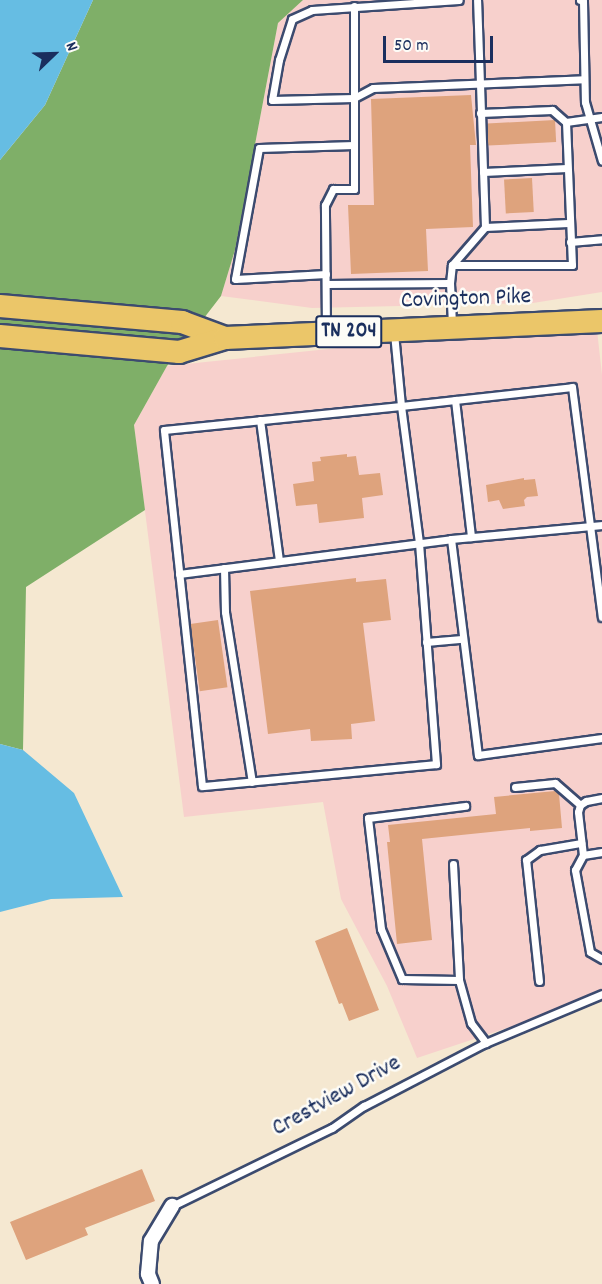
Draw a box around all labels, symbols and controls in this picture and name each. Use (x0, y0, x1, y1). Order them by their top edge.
north arrow (24, 24, 84, 84)
scale bar (386, 24, 496, 62)
text: 50 m (394, 34, 429, 59)
text: N (59, 39, 83, 55)
street label: Covington Pike (400, 283, 532, 317)
road number: TN 204 (314, 313, 384, 351)
street label: Crestview Drive (268, 1050, 406, 1144)

